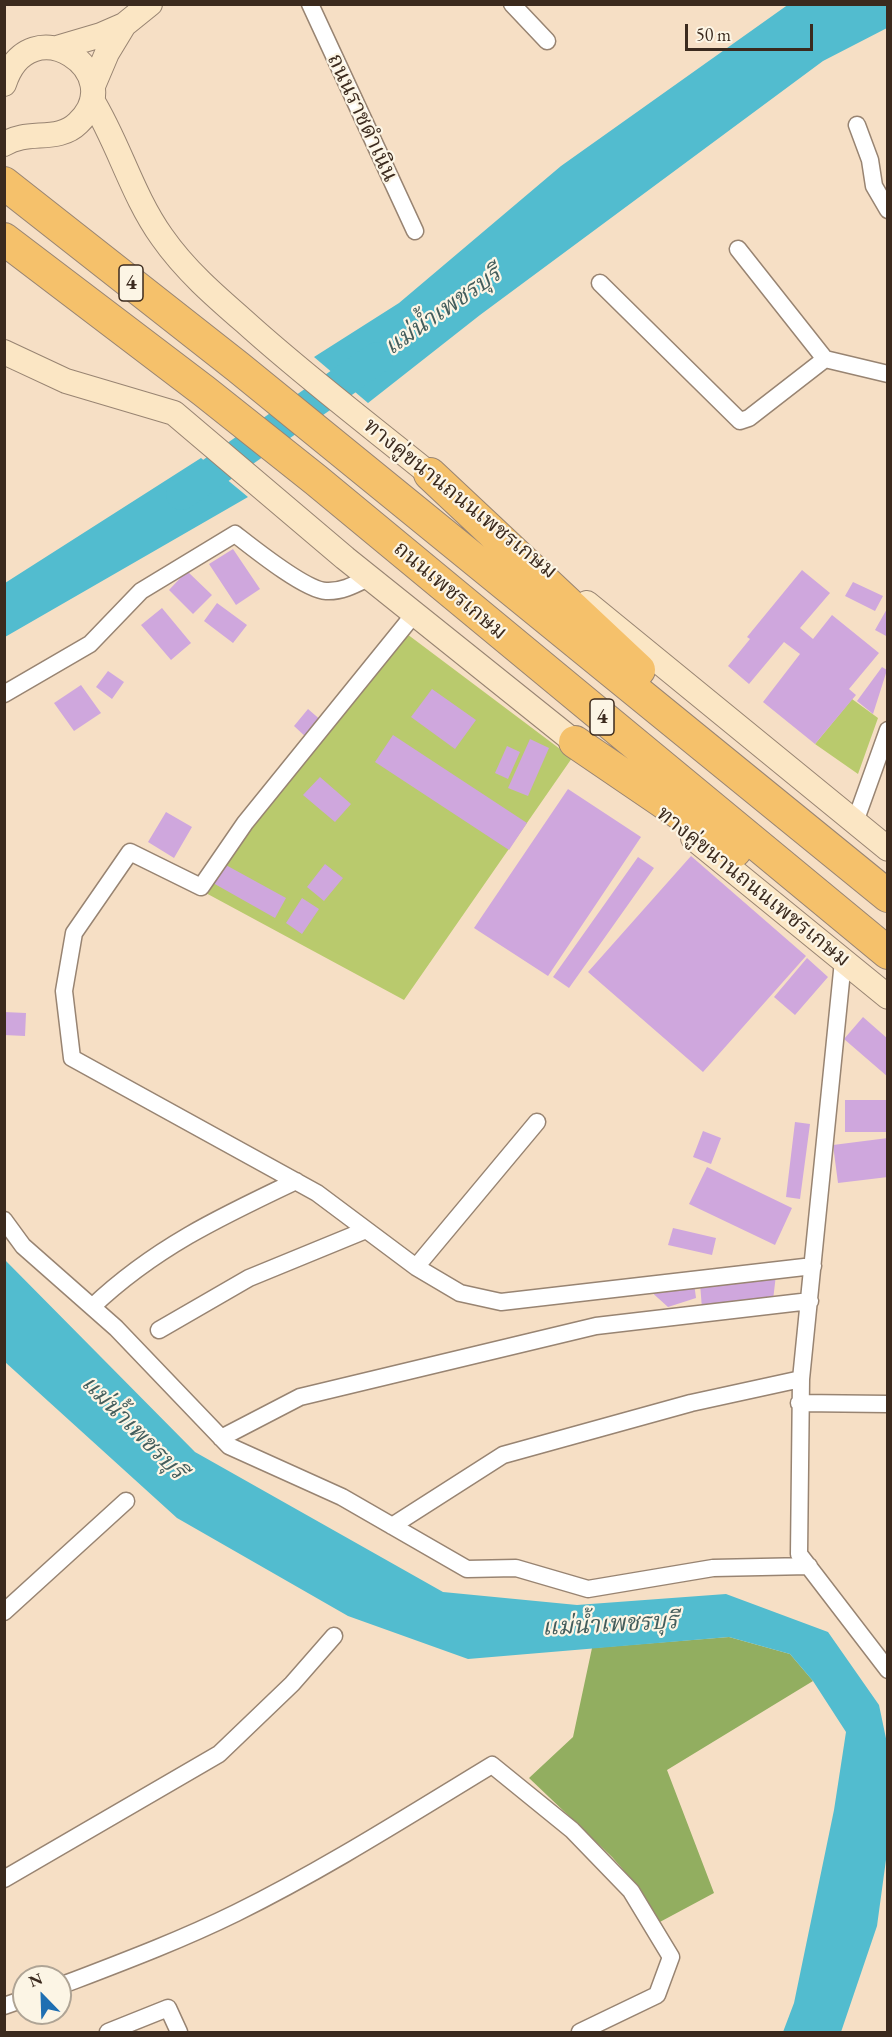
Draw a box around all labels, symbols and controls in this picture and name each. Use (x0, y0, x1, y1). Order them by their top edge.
scale bar (688, 12, 816, 50)
text: 50 m (696, 23, 731, 46)
street label: ถนนราชดำเนิน (321, 50, 403, 186)
water label: แม่น้ำเพชรบุรี (379, 260, 507, 362)
road number: 4 (119, 265, 143, 301)
street label: ทางคู่ขนานถนนเพชรเกษม (358, 413, 562, 585)
street label: ถนนเพชรเกษม (388, 536, 512, 646)
road number: 4 (590, 699, 614, 735)
street label: ทางคู่ขนานถนนเพชรเกษม (651, 801, 855, 973)
water label: แม่น้ำเพชรบุรี (75, 1370, 191, 1486)
water label: แม่น้ำเพชรบุรี (541, 1607, 679, 1643)
north arrow (12, 1965, 72, 2025)
text: N (25, 1968, 46, 1992)

